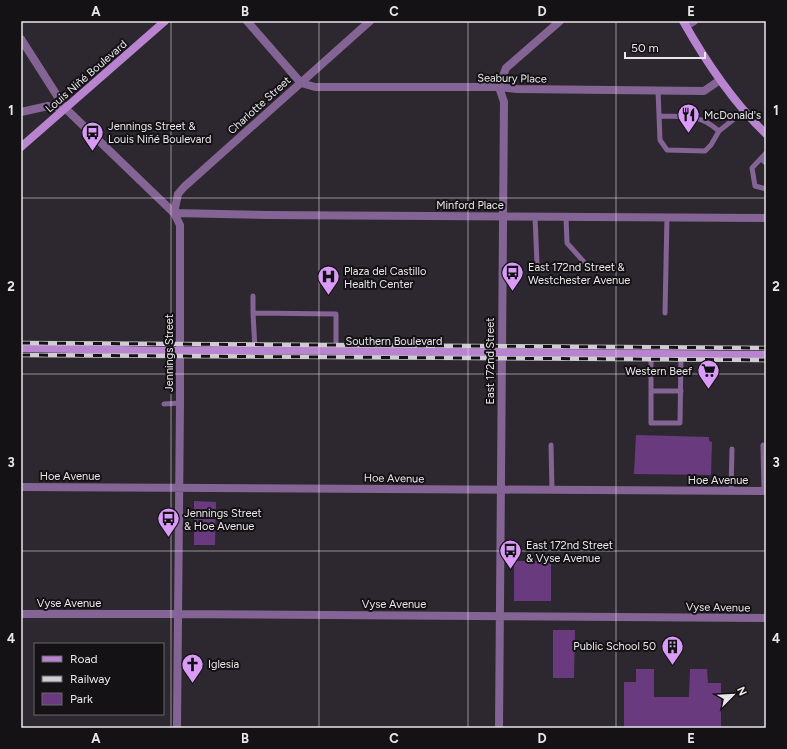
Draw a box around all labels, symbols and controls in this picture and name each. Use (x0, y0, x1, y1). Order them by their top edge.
text: A (91, 4, 101, 19)
text: B (241, 4, 249, 19)
text: C (389, 4, 399, 19)
text: D (537, 4, 547, 19)
text: E (687, 4, 695, 19)
scale bar (625, 34, 705, 60)
street label: Louis Niñé Boulevard (43, 38, 130, 115)
text: 50 m (631, 41, 659, 55)
street label: Seabury Place (477, 71, 547, 86)
street label: Charlotte Street (225, 74, 293, 137)
restaurant icon: McDonald's (675, 102, 701, 135)
text: 1 (8, 103, 14, 118)
text: 1 (773, 103, 779, 118)
place label: McDonald's (704, 109, 761, 122)
bus stop icon: Jennings Street & Louis Niñé Boulevard (79, 119, 105, 152)
place label: Jennings Street & Louis Niñé Boulevard (108, 120, 211, 146)
street label: Minford Place (436, 199, 504, 212)
bus stop icon: East 172nd Street & Westchester Avenue (499, 260, 525, 293)
place label: East 172nd Street & Westchester Avenue (528, 261, 630, 287)
hospital icon: Plaza del Castillo Health Center (316, 264, 342, 297)
place label: Plaza del Castillo Health Center (344, 265, 426, 291)
text: 2 (7, 279, 15, 294)
text: 2 (772, 279, 780, 294)
street label: Jennings Street (163, 314, 176, 392)
street label: East 172nd Street (484, 318, 497, 404)
street label: Southern Boulevard (345, 335, 443, 348)
supermarket icon: Western Beef (695, 358, 721, 391)
place label: Western Beef (625, 365, 693, 378)
text: 3 (7, 455, 15, 470)
text: 3 (772, 455, 780, 470)
street label: Hoe Avenue (40, 470, 100, 483)
street label: Hoe Avenue (364, 471, 424, 486)
street label: Hoe Avenue (688, 474, 748, 487)
bus stop icon: Jennings Street & Hoe Avenue (155, 506, 181, 539)
place label: Jennings Street & Hoe Avenue (184, 507, 262, 533)
bus stop icon: East 172nd Street & Vyse Avenue (497, 538, 523, 571)
place label: East 172nd Street & Vyse Avenue (526, 539, 613, 565)
street label: Vyse Avenue (37, 597, 101, 610)
street label: Vyse Avenue (362, 598, 426, 611)
street label: Vyse Avenue (686, 600, 750, 615)
text: 4 (7, 631, 15, 646)
text: 4 (772, 631, 780, 646)
building icon: Public School 50 (659, 633, 685, 666)
place label: Public School 50 (573, 640, 656, 653)
legend (34, 643, 164, 715)
church icon: Iglesia (179, 651, 205, 684)
text: Road (70, 652, 98, 666)
place label: Iglesia (208, 658, 239, 671)
text: Railway (70, 672, 111, 686)
north arrow (713, 675, 753, 715)
text: N (734, 685, 749, 698)
text: Park (70, 692, 93, 706)
text: A (91, 731, 101, 746)
text: B (241, 731, 249, 746)
text: C (389, 731, 399, 746)
text: D (537, 731, 547, 746)
text: E (687, 731, 695, 746)

